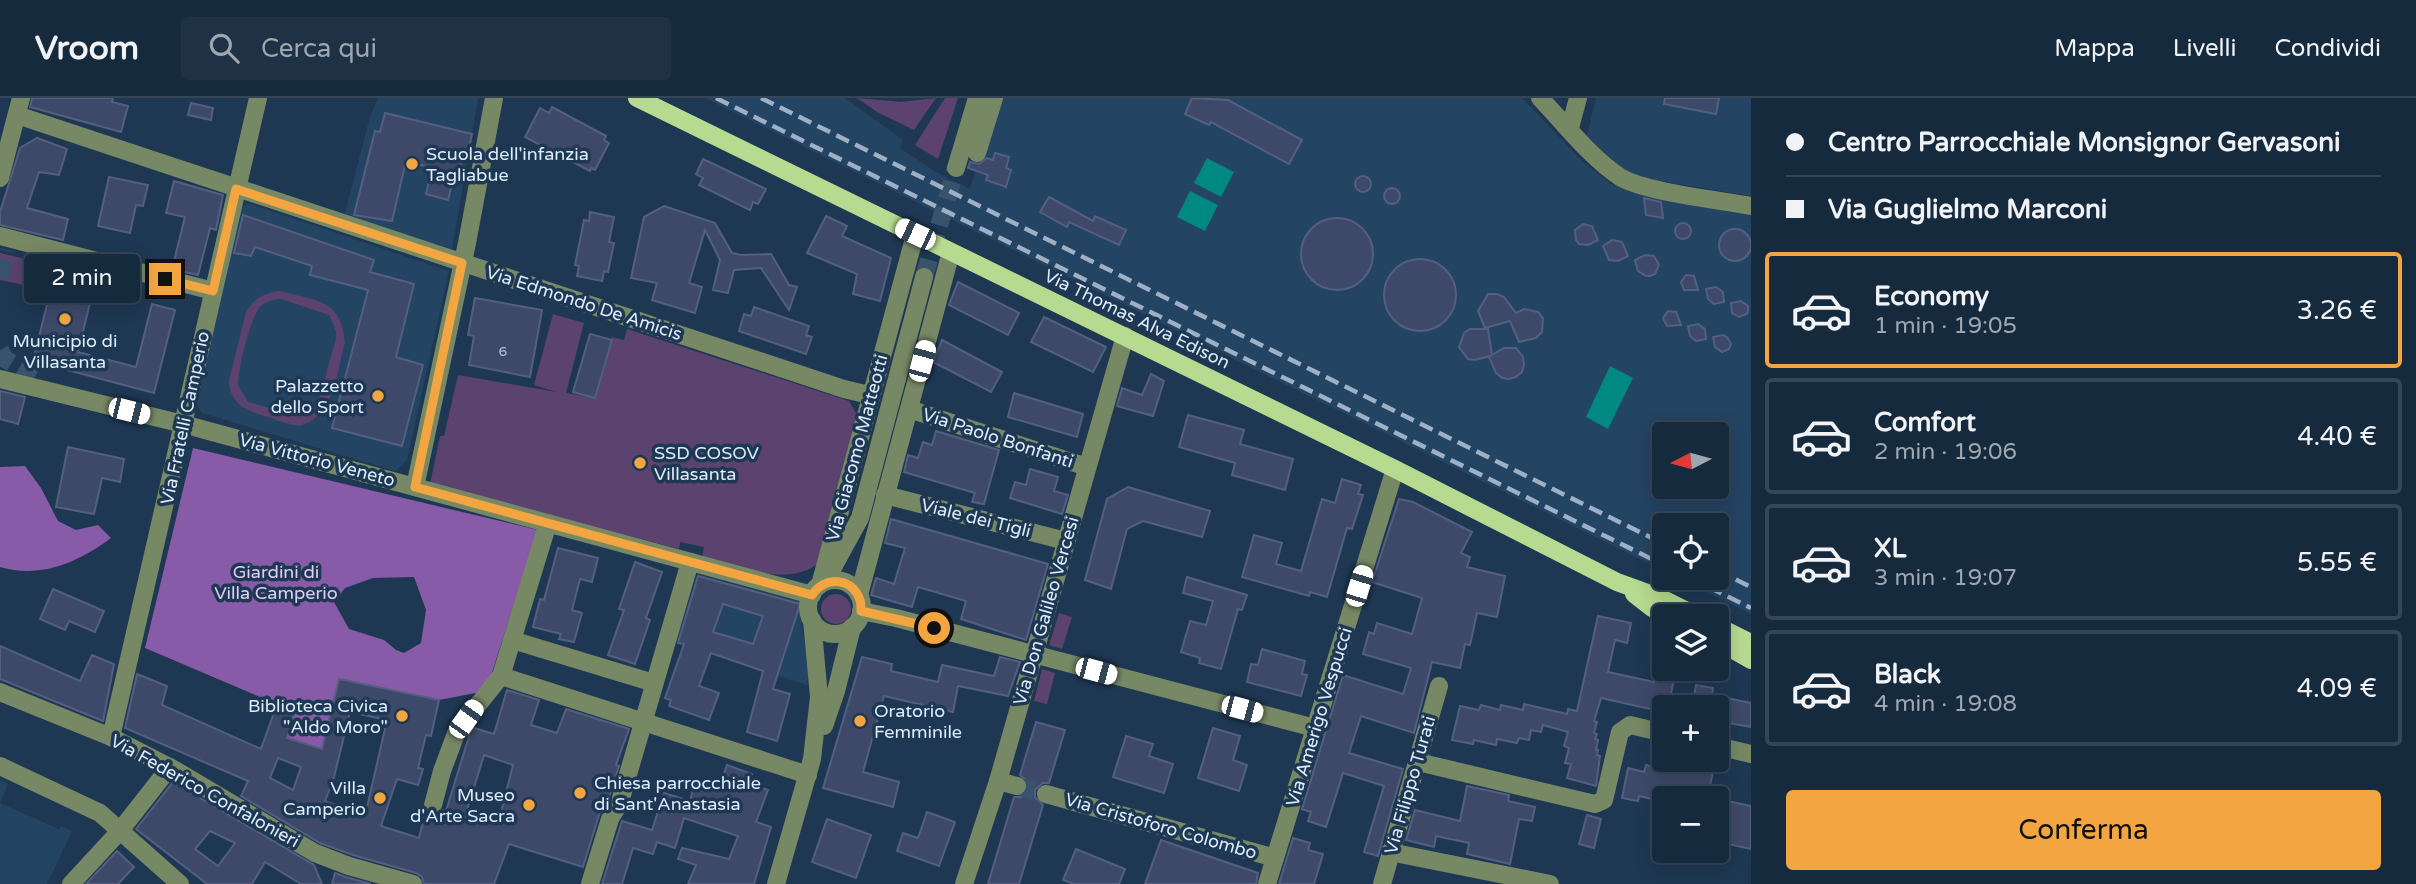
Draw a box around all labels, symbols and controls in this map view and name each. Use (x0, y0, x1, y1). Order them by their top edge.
search box (181, 17, 671, 80)
text: Vroom (35, 29, 139, 68)
icon: search (205, 29, 243, 67)
text: Cerca qui (261, 33, 377, 64)
text: Mappa (2054, 34, 2135, 63)
text: Livelli (2173, 34, 2237, 63)
text: Condividi (2275, 34, 2381, 63)
text: Centro Parrocchiale Monsignor Gervasoni (1828, 127, 2341, 158)
place label: Scuola dell'infanzia Tagliabue (426, 143, 589, 186)
marker: Scuola dell'infanzia Tagliabue (404, 156, 420, 172)
text: Via Guglielmo Marconi (1828, 194, 2107, 225)
car (892, 216, 939, 252)
callout: 2 min (25, 254, 140, 304)
street label: Via Edmondo De Amicis (483, 261, 685, 345)
route end (149, 263, 181, 295)
text: 2 min (51, 264, 113, 292)
street label: Via Thomas Alva Edison (1041, 264, 1233, 374)
icon: car (1790, 279, 1853, 342)
text: Economy (1874, 281, 1989, 312)
text: 3.26 € (2297, 295, 2377, 326)
marker: Municipio di Villasanta (57, 311, 73, 327)
text: 1 min · 19:05 (1874, 312, 2017, 340)
street label: Via Fratelli Camperio (156, 329, 214, 507)
place label: Municipio di Villasanta (13, 330, 117, 373)
car (907, 338, 938, 384)
house number: 6 (499, 343, 508, 360)
street label: Via Giacomo Matteotti (821, 352, 893, 544)
place label: Palazzetto dello Sport (271, 375, 364, 418)
marker: Palazzetto dello Sport (370, 388, 386, 404)
car (107, 396, 152, 426)
street label: Via Paolo Bonfanti (920, 403, 1076, 473)
icon: car (1790, 405, 1853, 468)
text: Comfort (1874, 407, 1976, 438)
text: 4.40 € (2297, 421, 2377, 452)
north arrow (1652, 422, 1729, 499)
map controls (1652, 422, 1729, 863)
street label: Via Vittorio Veneto (237, 429, 397, 491)
text: 2 min · 19:06 (1874, 438, 2017, 466)
place label: SSD COSOV Villasanta (654, 442, 760, 485)
marker: SSD COSOV Villasanta (632, 455, 648, 471)
street label: Viale dei Tigli (919, 494, 1033, 542)
button: locate (1652, 513, 1729, 590)
street label: Via Don Galileo Vercesi (1008, 514, 1084, 708)
icon: car (1790, 531, 1853, 594)
text: XL (1874, 533, 1906, 564)
text: 5.55 € (2297, 547, 2377, 578)
park label: Giardini di Villa Camperio (214, 561, 338, 604)
car (1343, 563, 1376, 609)
text: 3 min · 19:07 (1874, 564, 2017, 592)
button: layers (1652, 604, 1729, 681)
route start (918, 612, 950, 644)
street label: Via Amerigo Vespucci (1281, 625, 1357, 809)
car (1073, 655, 1120, 687)
icon: car (1790, 657, 1853, 720)
text: Black (1874, 659, 1941, 690)
text: 4.09 € (2297, 673, 2377, 704)
text: 4 min · 19:08 (1874, 690, 2017, 718)
car (1219, 693, 1266, 725)
place label: Biblioteca Civica "Aldo Moro" (248, 695, 388, 738)
button: + (1652, 695, 1729, 772)
car (446, 696, 487, 742)
place label: Oratorio Femminile (874, 700, 962, 743)
marker: Biblioteca Civica "Aldo Moro" (394, 708, 410, 724)
marker: Oratorio Femminile (852, 713, 868, 729)
street label: Via Filippo Turati (1380, 713, 1440, 857)
street label: Via Federico Confalonieri (106, 730, 304, 852)
place label: Chiesa parrocchiale di Sant'Anastasia (594, 772, 761, 815)
place label: Villa Camperio (283, 777, 366, 820)
place label: Museo d'Arte Sacra (410, 784, 515, 827)
marker: Chiesa parrocchiale di Sant'Anastasia (572, 785, 588, 801)
button: − (1652, 786, 1729, 863)
street label: Via Cristoforo Colombo (1063, 788, 1259, 864)
marker: Villa Camperio (372, 790, 388, 806)
button: Conferma (1786, 790, 2381, 870)
marker: Museo d'Arte Sacra (521, 797, 537, 813)

